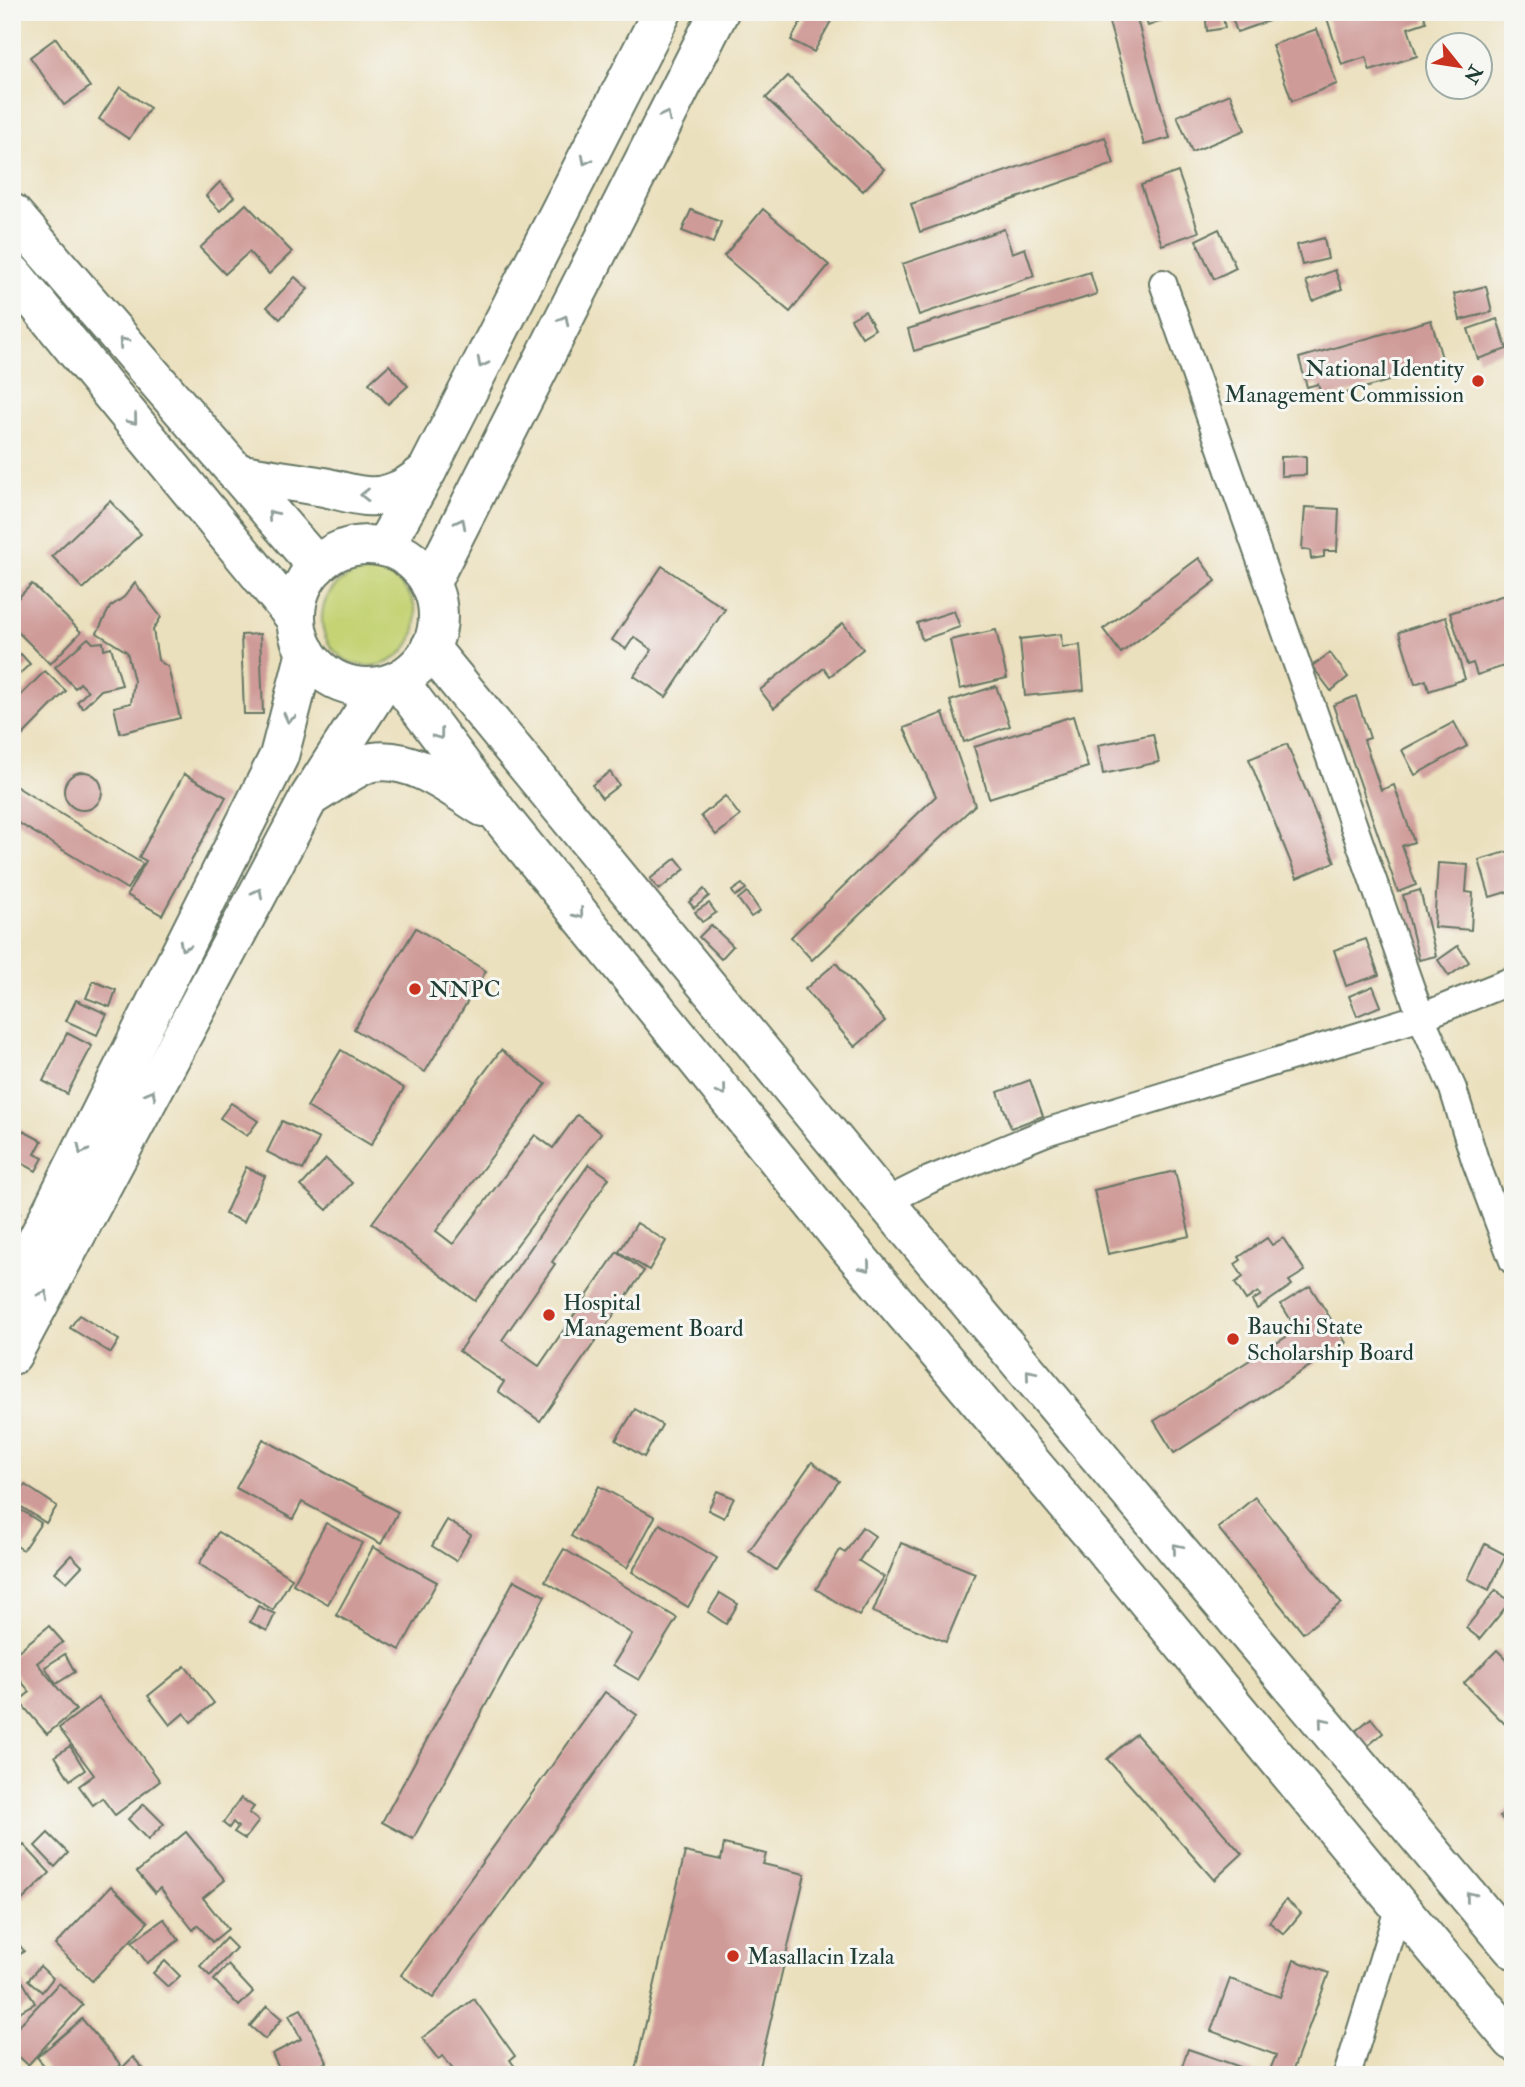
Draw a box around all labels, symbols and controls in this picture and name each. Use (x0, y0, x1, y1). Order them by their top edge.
north arrow (1424, 32, 1494, 102)
text: N (1458, 60, 1488, 88)
one-way arrow (658, 111, 672, 124)
one-way arrow (581, 153, 594, 165)
one-way arrow (555, 314, 569, 327)
one-way arrow (119, 337, 131, 350)
place label: National Identity Management Commission (1224, 354, 1465, 409)
one-way arrow (477, 356, 491, 368)
marker: National Identity Management Commission (1470, 373, 1486, 389)
one-way arrow (125, 412, 137, 425)
one-way arrow (360, 487, 370, 503)
one-way arrow (268, 510, 280, 523)
one-way arrow (453, 518, 466, 530)
one-way arrow (283, 712, 297, 724)
one-way arrow (430, 727, 443, 739)
one-way arrow (250, 888, 264, 900)
one-way arrow (571, 905, 583, 918)
one-way arrow (178, 939, 192, 951)
place label: NNPC (429, 975, 501, 1004)
marker: NNPC (407, 981, 423, 997)
one-way arrow (714, 1082, 726, 1095)
one-way arrow (143, 1089, 157, 1101)
one-way arrow (77, 1143, 91, 1155)
one-way arrow (858, 1259, 870, 1272)
place label: Hospital Management Board (563, 1288, 744, 1343)
one-way arrow (36, 1289, 50, 1302)
marker: Hospital Management Board (541, 1307, 557, 1323)
place label: Bauchi State Scholarship Board (1247, 1312, 1414, 1368)
marker: Bauchi State Scholarship Board (1225, 1331, 1241, 1347)
one-way arrow (1026, 1369, 1038, 1382)
one-way arrow (1173, 1543, 1185, 1556)
one-way arrow (1319, 1717, 1332, 1729)
one-way arrow (1465, 1892, 1478, 1904)
place label: Masallacin Izala (747, 1942, 895, 1971)
marker: Masallacin Izala (725, 1948, 741, 1964)

